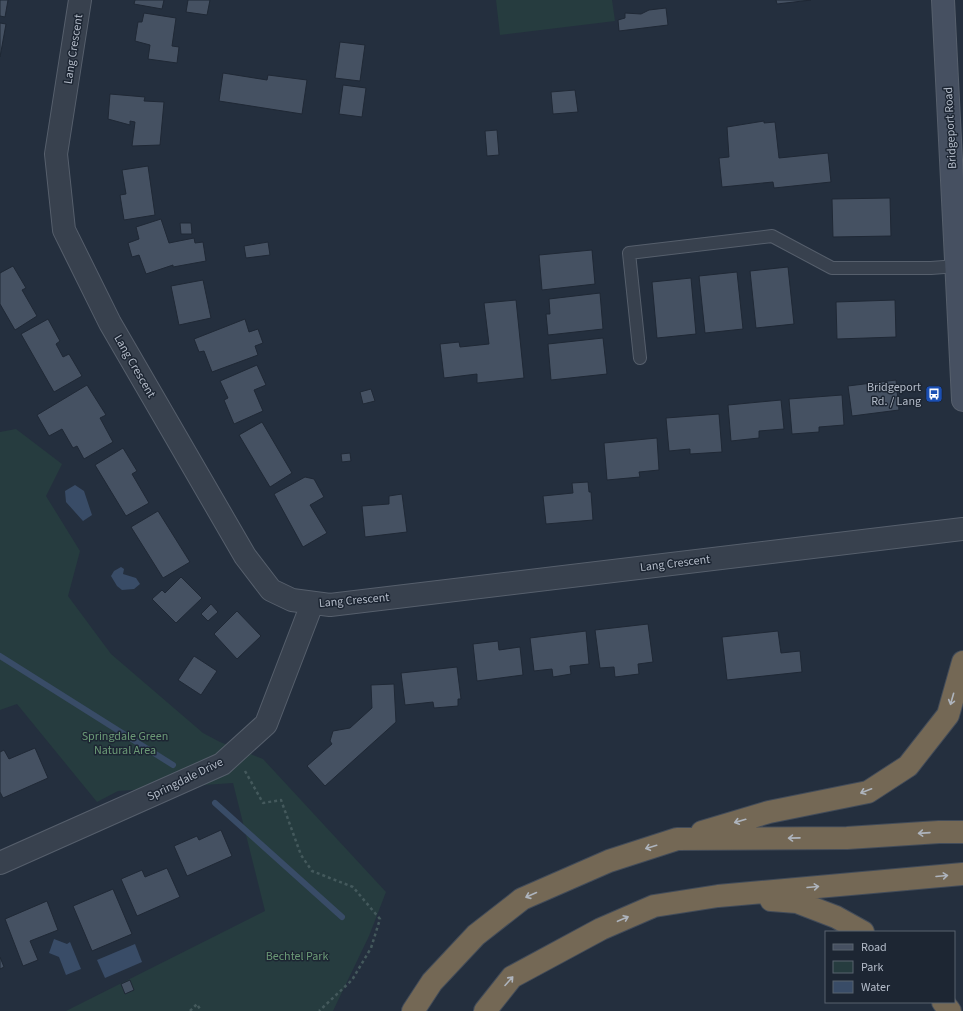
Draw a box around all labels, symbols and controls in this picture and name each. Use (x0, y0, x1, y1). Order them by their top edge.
street label: Lang Crescent (60, 13, 87, 85)
street label: Bridgeport Road (940, 86, 961, 169)
street label: Lang Crescent (110, 331, 160, 401)
place label: Bridgeport Rd. / Lang (867, 379, 921, 410)
bus stop icon: Bridgeport Rd. / Lang (924, 384, 944, 404)
street label: Lang Crescent (639, 551, 711, 576)
street label: Lang Crescent (318, 589, 390, 612)
one-way arrow (948, 692, 955, 705)
park label: Springdale Green Natural Area (82, 728, 168, 759)
street label: Springdale Drive (144, 754, 226, 805)
one-way arrow (861, 787, 873, 795)
one-way arrow (734, 818, 747, 825)
one-way arrow (918, 829, 931, 836)
one-way arrow (788, 834, 801, 842)
one-way arrow (645, 844, 658, 851)
one-way arrow (935, 872, 948, 879)
one-way arrow (806, 883, 819, 891)
one-way arrow (525, 892, 537, 899)
one-way arrow (617, 915, 629, 923)
legend (825, 931, 955, 1003)
text: Road (861, 939, 887, 956)
park label: Bechtel Park (266, 948, 328, 965)
text: Park (861, 959, 883, 976)
one-way arrow (505, 976, 514, 986)
text: Water (861, 979, 891, 996)

